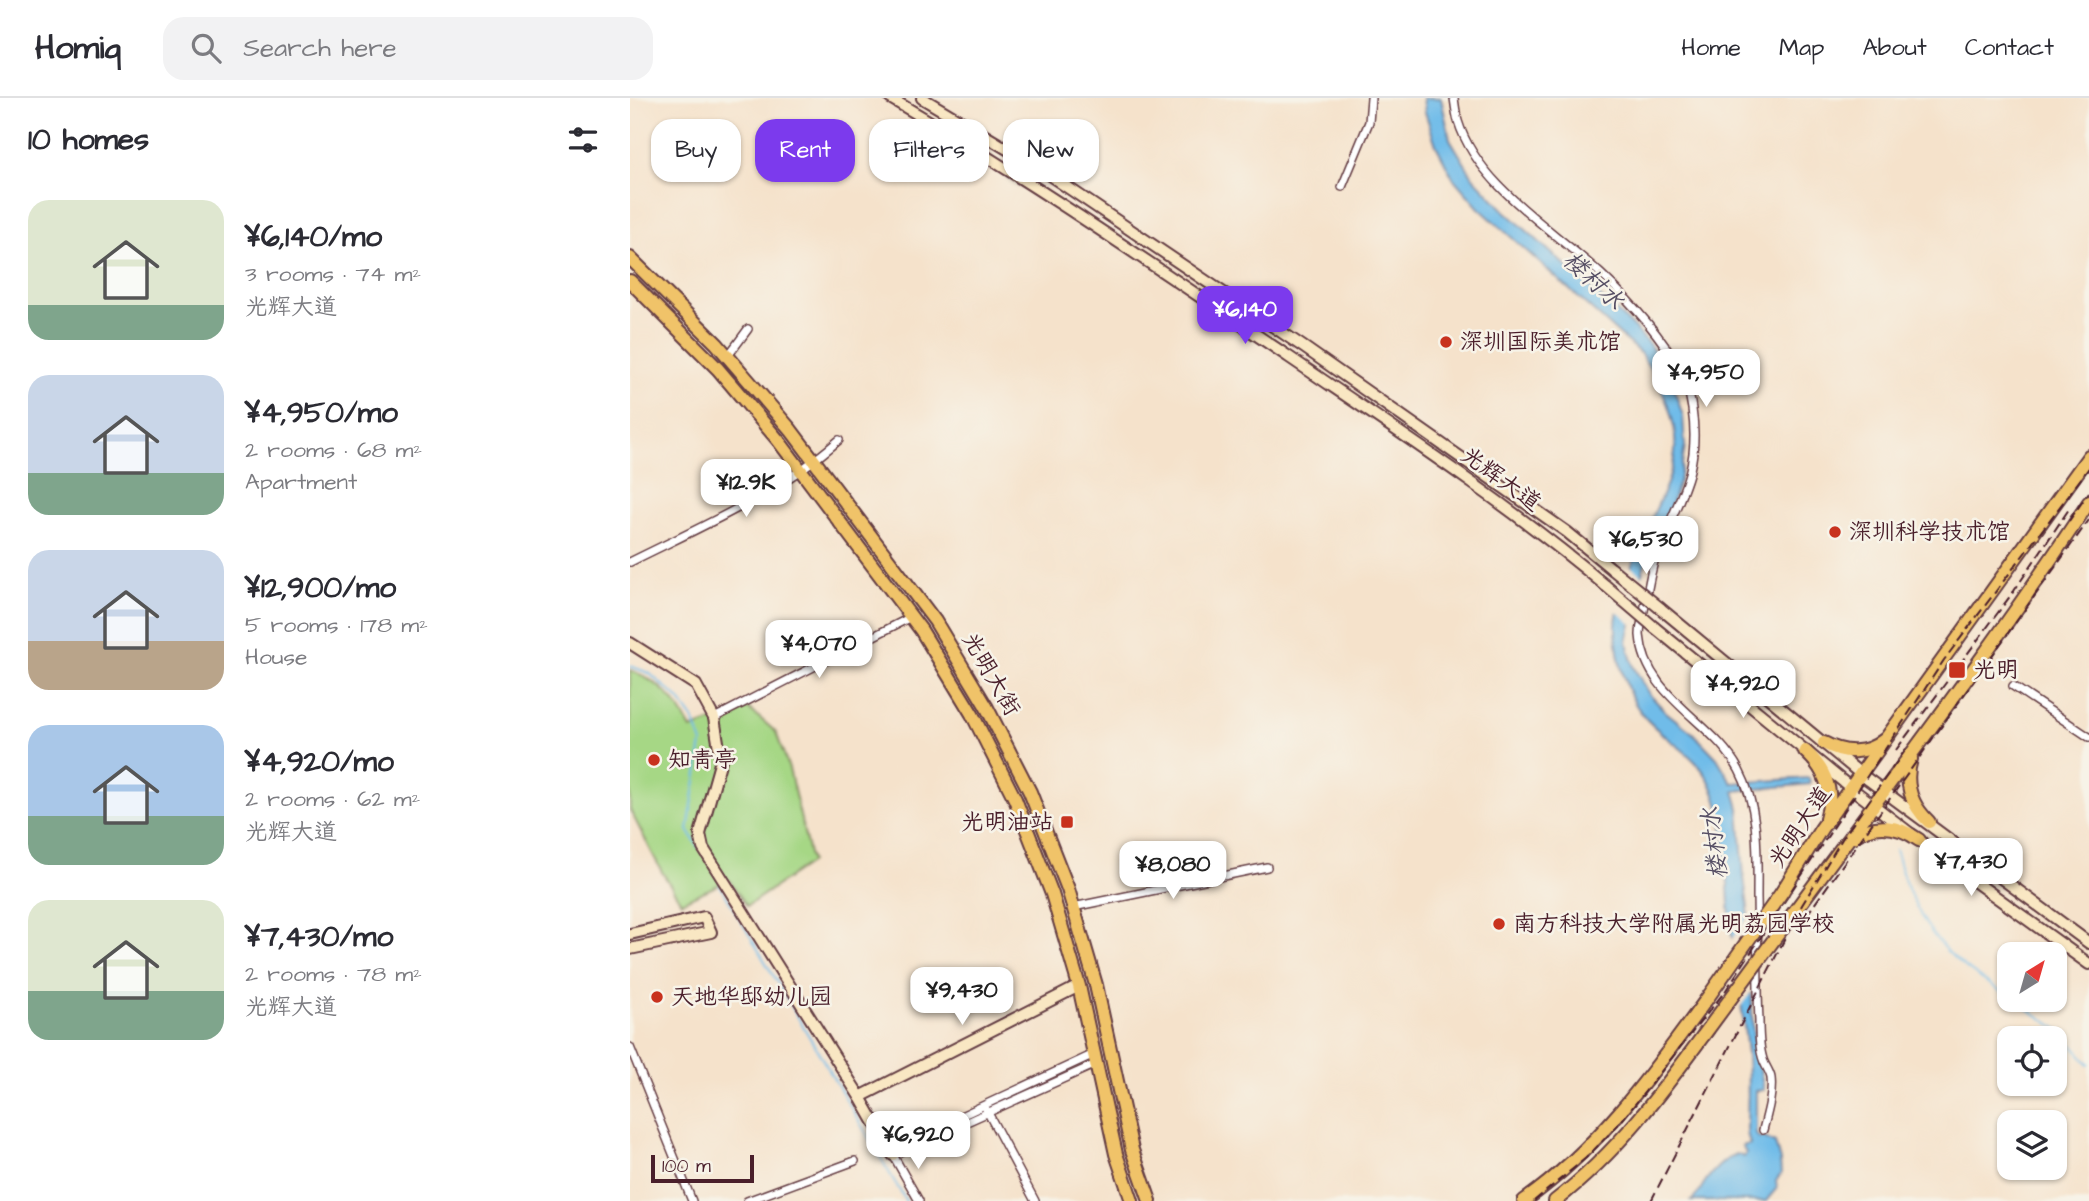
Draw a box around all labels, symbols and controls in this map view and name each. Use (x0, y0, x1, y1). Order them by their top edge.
search box (163, 17, 653, 80)
text: Homiq (35, 25, 121, 71)
icon: search (187, 29, 225, 67)
text: Search here (243, 30, 397, 66)
text: Home (1681, 31, 1741, 65)
text: Map (1779, 31, 1824, 65)
text: About (1862, 31, 1927, 65)
text: Contact (1965, 31, 2054, 65)
text: 10 homes (28, 119, 149, 161)
chip: Buy (651, 119, 741, 182)
chip: Rent (755, 119, 855, 182)
chip: Filters (869, 119, 989, 182)
chip: New (1003, 119, 1099, 182)
icon: filters (564, 121, 602, 159)
text: ¥6,140/mo (245, 216, 382, 258)
icon: home (84, 228, 168, 312)
water label: 楼村水 (1555, 244, 1632, 319)
text: 3 rooms · 74 m² (245, 258, 421, 290)
pin: ¥6,140 (1188, 286, 1302, 346)
text: 光辉大道 (245, 291, 337, 323)
text: ¥6,140 (1213, 293, 1277, 325)
place label: 深圳国际美术馆 (1460, 326, 1621, 358)
marker: 深圳国际美术馆 (1438, 334, 1454, 350)
pin: ¥4,950 (1649, 350, 1763, 409)
text: ¥4,950 (1668, 356, 1744, 388)
text: ¥4,950/mo (245, 392, 398, 434)
icon: home (84, 403, 168, 487)
text: 2 rooms · 68 m² (245, 434, 422, 466)
street label: 光辉大道 (1454, 439, 1548, 519)
pin: ¥12.9K (689, 460, 803, 519)
text: Apartment (245, 466, 357, 498)
text: ¥12.9K (717, 466, 775, 498)
place label: 深圳科学技术馆 (1849, 516, 2010, 548)
pin: ¥6,530 (1589, 517, 1703, 576)
text: ¥6,530 (1609, 523, 1683, 555)
marker: 深圳科学技术馆 (1827, 524, 1843, 540)
text: ¥12,900/mo (245, 567, 396, 609)
icon: home (84, 578, 168, 662)
text: 5 rooms · 178 m² (245, 609, 428, 641)
pin: ¥4,070 (762, 620, 876, 680)
street label: 光明大街 (954, 626, 1028, 722)
text: ¥4,070 (781, 627, 857, 659)
text: House (245, 641, 308, 673)
place label: 光明 (1973, 654, 2019, 686)
pin: ¥4,920 (1686, 660, 1800, 720)
marker: 光明 (1947, 660, 1967, 680)
text: ¥4,920 (1707, 667, 1779, 699)
text: ¥4,920/mo (245, 741, 394, 783)
place label: 知青亭 (668, 744, 737, 776)
marker: 知青亭 (646, 752, 662, 768)
icon: home (84, 753, 168, 837)
street label: 光明大道 (1761, 780, 1839, 874)
text: 2 rooms · 62 m² (245, 783, 420, 815)
water label: 楼村水 (1694, 804, 1736, 881)
place label: 光明油站 (961, 806, 1053, 838)
marker: 光明油站 (1059, 814, 1075, 830)
text: 光辉大道 (245, 816, 337, 848)
pin: ¥7,430 (1914, 838, 2028, 898)
pin: ¥8,080 (1116, 842, 1230, 901)
text: ¥7,430 (1935, 845, 2007, 877)
text: ¥8,080 (1135, 848, 1211, 880)
place label: 南方科技大学附属光明荔园学校 (1513, 908, 1835, 940)
text: ¥7,430/mo (245, 916, 393, 958)
marker: 南方科技大学附属光明荔园学校 (1491, 916, 1507, 932)
icon: home (84, 928, 168, 1012)
north arrow (1997, 942, 2067, 1012)
map controls (1997, 942, 2067, 1180)
text: 2 rooms · 78 m² (245, 958, 422, 990)
pin: ¥9,430 (905, 968, 1019, 1027)
text: ¥9,430 (926, 974, 998, 1006)
place label: 天地华邸幼儿园 (671, 981, 832, 1013)
marker: 天地华邸幼儿园 (649, 989, 665, 1005)
text: 光辉大道 (245, 991, 337, 1023)
button: locate (1997, 1026, 2067, 1096)
button: layers (1997, 1110, 2067, 1180)
pin: ¥6,920 (861, 1112, 975, 1171)
text: ¥6,920 (882, 1118, 954, 1150)
scale bar (651, 1152, 754, 1184)
text: 100 m (662, 1153, 711, 1180)

